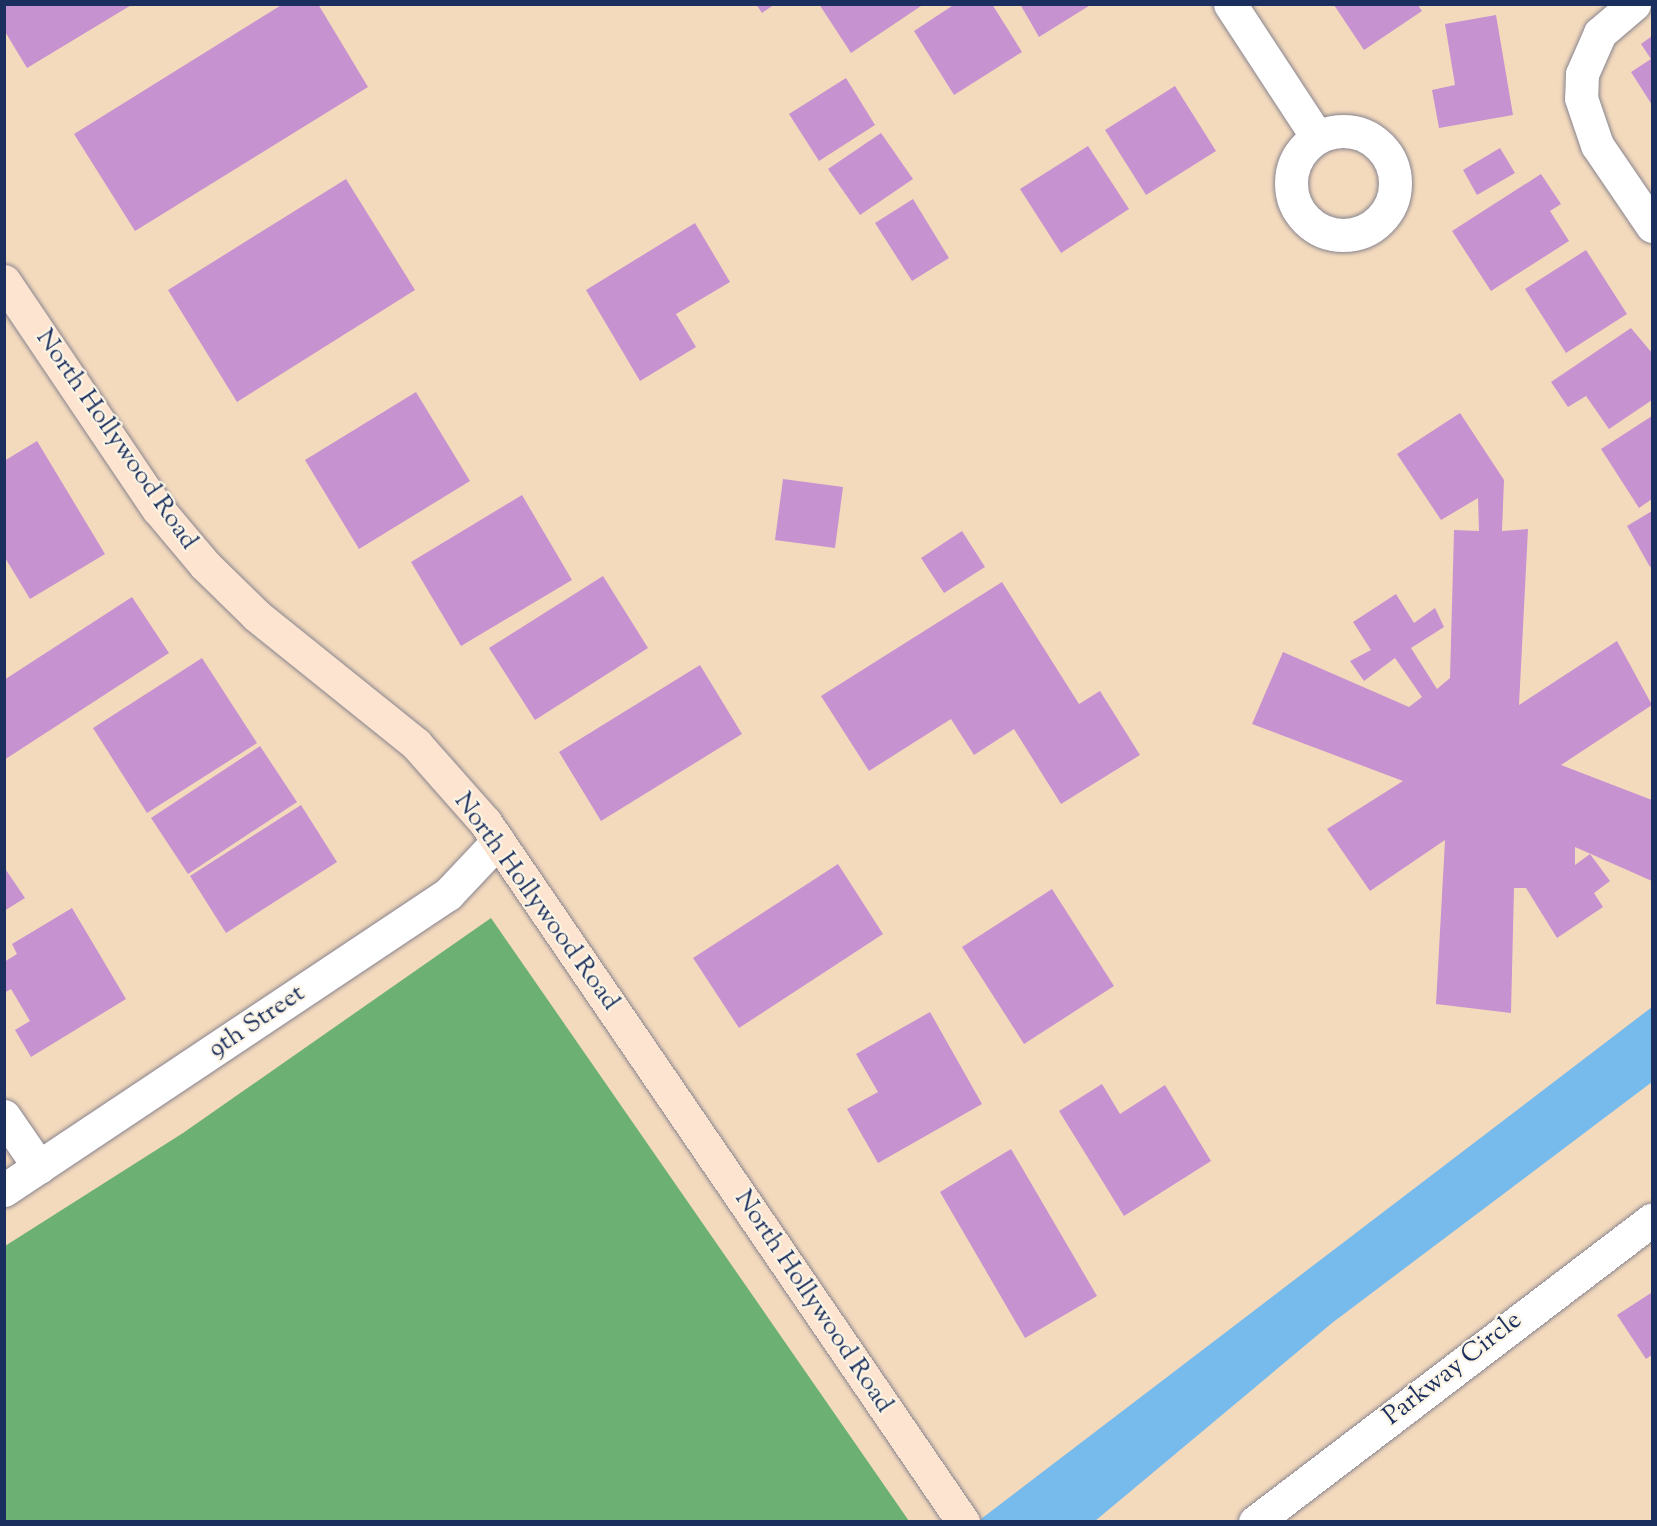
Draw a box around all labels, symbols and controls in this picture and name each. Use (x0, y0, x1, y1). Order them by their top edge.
street label: North Hollywood Road (28, 324, 204, 556)
street label: North Hollywood Road (446, 787, 626, 1017)
street label: 9th Street (203, 978, 311, 1066)
street label: North Hollywood Road (727, 1185, 899, 1419)
street label: Parkway Circle (1378, 1305, 1528, 1433)

